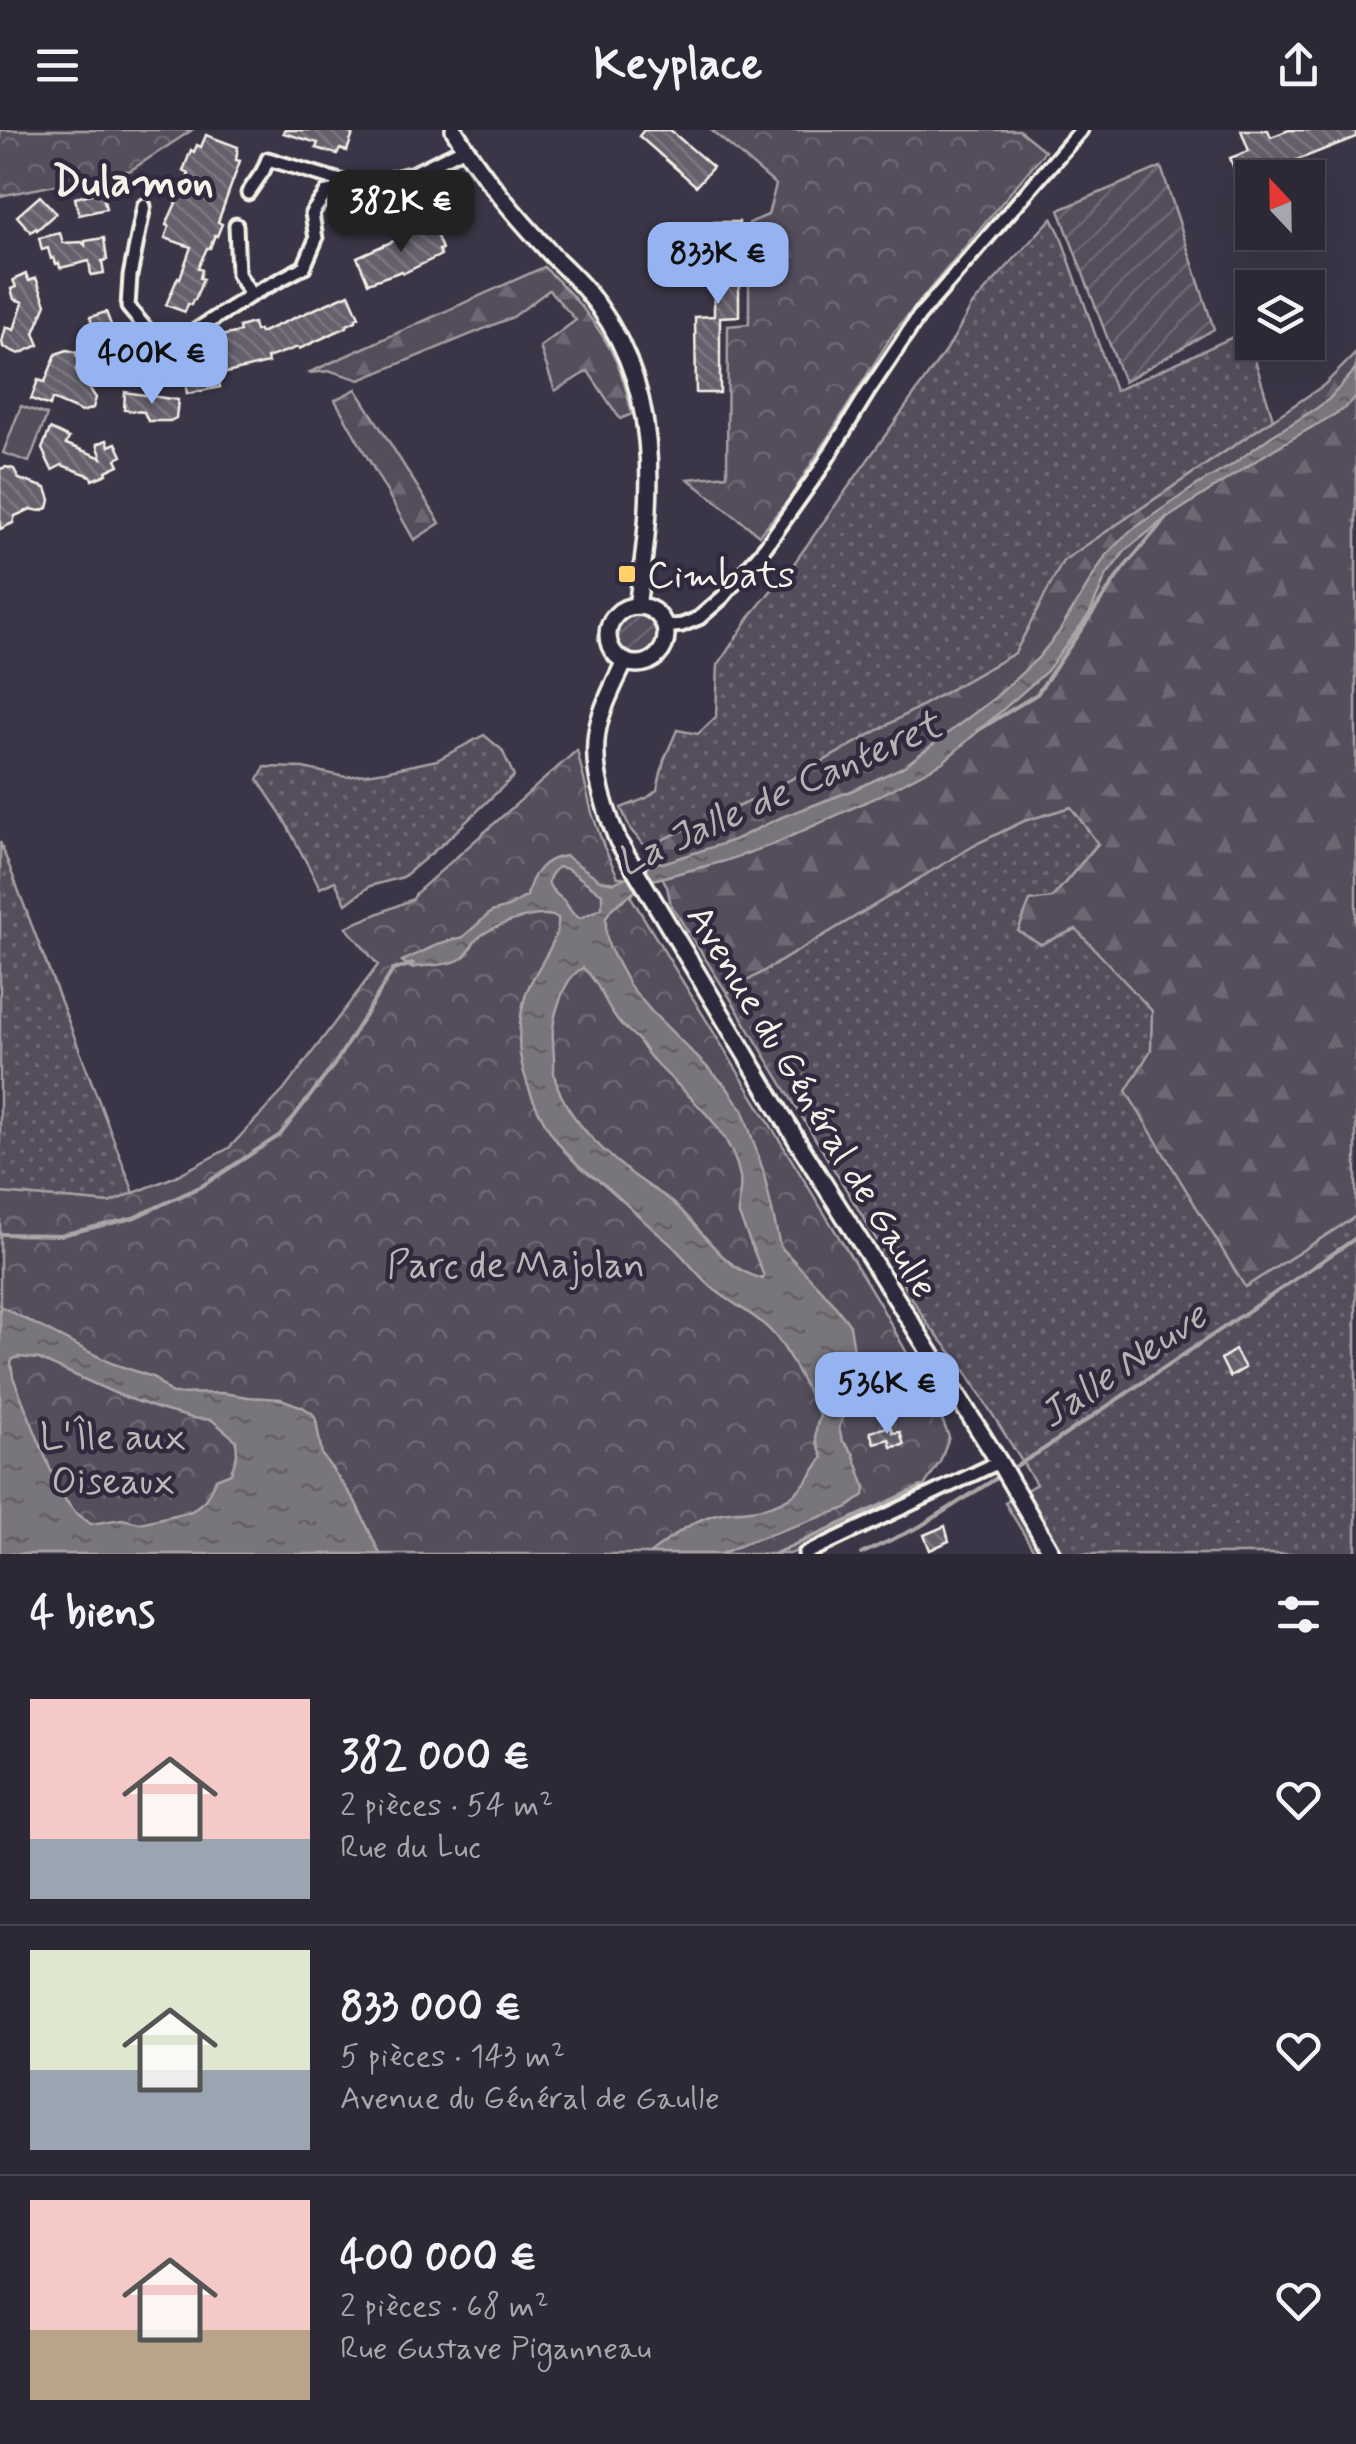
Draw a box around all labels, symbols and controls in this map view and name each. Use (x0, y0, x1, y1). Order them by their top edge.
text: Keyplace (594, 36, 762, 95)
icon: menu (30, 38, 85, 93)
icon: share (1271, 38, 1326, 93)
district label: Dulamon (52, 156, 214, 211)
north arrow (1235, 160, 1325, 250)
map controls (1235, 160, 1325, 360)
pin: 382K € (320, 170, 482, 255)
text: 382K € (349, 181, 453, 223)
pin: 833K € (637, 222, 799, 307)
text: 833K € (670, 233, 766, 275)
button: layers (1235, 270, 1325, 360)
pin: 400K € (71, 322, 233, 407)
text: 400K € (98, 333, 206, 375)
place label: Cimbats (647, 552, 795, 601)
marker: Cimbats (616, 563, 638, 585)
water label: La Jalle de Canteret (609, 699, 952, 890)
street label: Avenue du Général de Gaulle (674, 896, 948, 1308)
park label: Parc de Majolan (387, 1242, 645, 1291)
water label: Jalle Neuve (1030, 1290, 1219, 1442)
pin: 536K € (806, 1352, 968, 1437)
text: 536K € (837, 1363, 937, 1405)
park label: L'Île aux Oiseaux (40, 1414, 186, 1507)
text: 4 biens (30, 1587, 155, 1642)
icon: filters (1271, 1587, 1326, 1642)
text: 382 000 € (340, 1730, 530, 1785)
icon: home (110, 1739, 230, 1859)
icon: heart (1271, 1772, 1326, 1827)
text: 2 pièces · 54 m² (340, 1785, 553, 1827)
text: Rue du Luc (340, 1827, 481, 1869)
text: 833 000 € (340, 1981, 522, 2036)
icon: home (110, 1990, 230, 2110)
icon: heart (1271, 2023, 1326, 2078)
text: 5 pièces · 143 m² (340, 2036, 565, 2078)
text: Avenue du Général de Gaulle (340, 2078, 720, 2120)
text: 400 000 € (340, 2231, 537, 2286)
icon: home (110, 2240, 230, 2360)
icon: heart (1271, 2273, 1326, 2328)
text: 2 pièces · 68 m² (340, 2286, 549, 2328)
text: Rue Gustave Piganneau (340, 2328, 652, 2370)

